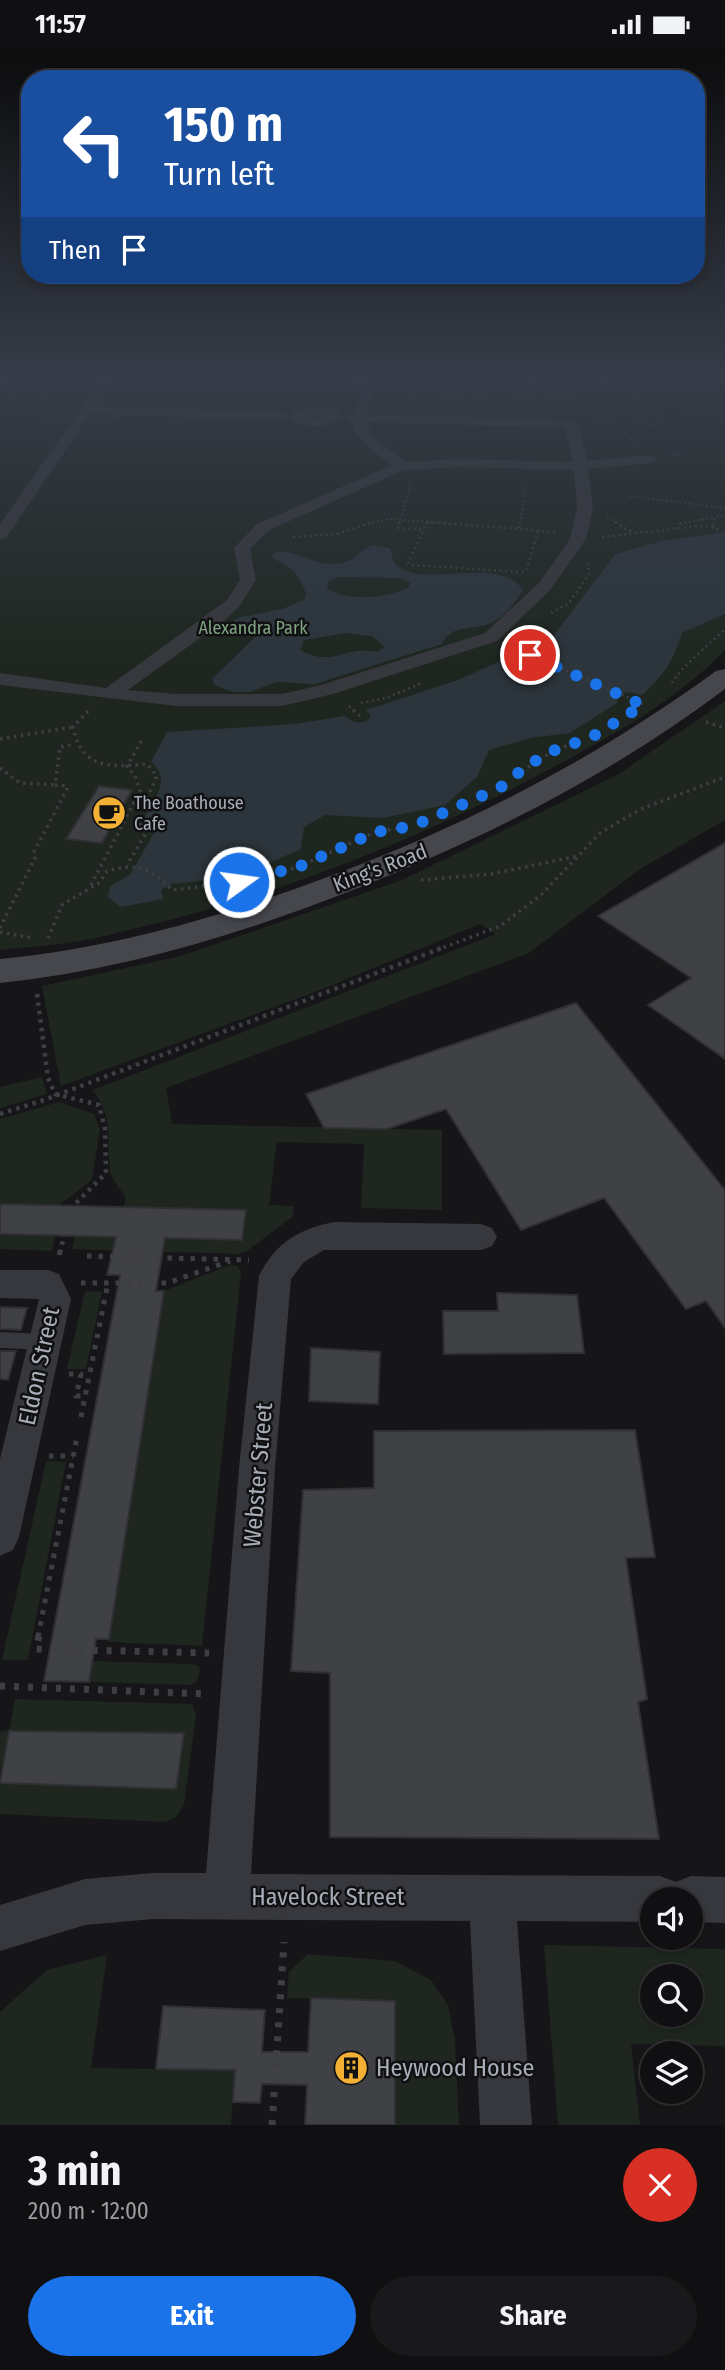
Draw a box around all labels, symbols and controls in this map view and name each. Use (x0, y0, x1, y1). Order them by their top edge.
text: 11:57 (35, 9, 86, 40)
text: 150 m (164, 95, 283, 154)
icon: left (49, 98, 140, 189)
text: Turn left (164, 155, 274, 193)
icon: arrive (115, 231, 153, 269)
text: Then (49, 235, 101, 266)
park label: Alexandra Park (198, 617, 308, 639)
pin (500, 625, 560, 685)
icon: arrive (511, 636, 549, 674)
place label: The Boathouse Cafe (134, 792, 244, 835)
cafe icon: The Boathouse Cafe (90, 794, 128, 832)
street label: King's Road (329, 838, 431, 898)
position arrow (202, 845, 276, 919)
street label: Eldon Street (13, 1304, 65, 1428)
street label: Webster Street (238, 1401, 278, 1548)
street label: Havelock Street (251, 1883, 405, 1911)
map controls (640, 1887, 703, 2104)
button: sound (640, 1887, 703, 1950)
button: search (640, 1964, 703, 2027)
button: layers (640, 2041, 703, 2104)
building icon: Heywood House (332, 2049, 370, 2087)
place label: Heywood House (376, 2054, 534, 2082)
text: 3 min (28, 2146, 122, 2196)
button: close (623, 2148, 697, 2222)
text: 200 m · 12:00 (28, 2197, 149, 2225)
button: Exit (28, 2276, 356, 2356)
button: Share (370, 2276, 697, 2356)

